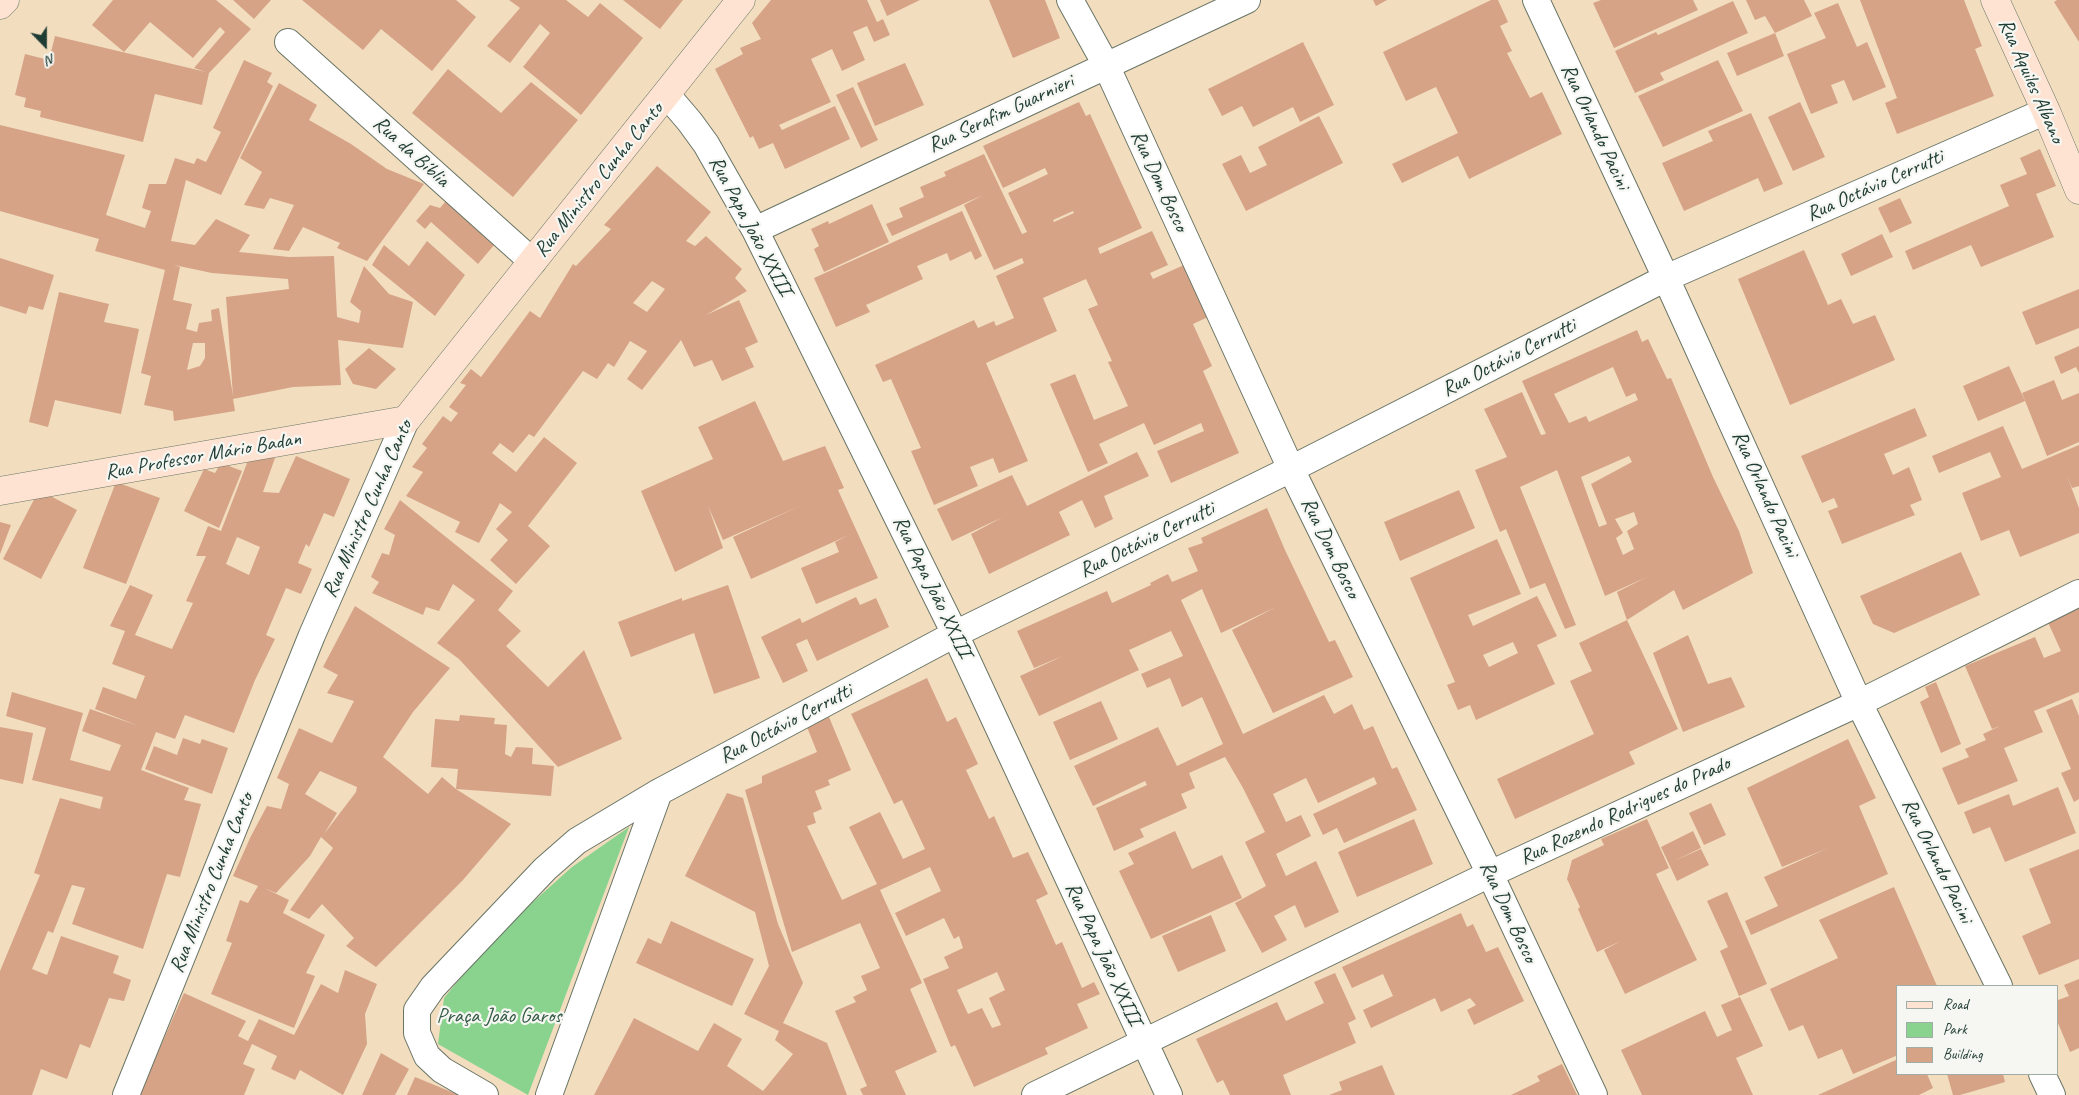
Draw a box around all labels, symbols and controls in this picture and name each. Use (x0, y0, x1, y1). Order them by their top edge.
street label: Rua Aquiles Albano (1992, 15, 2070, 147)
north arrow (20, 20, 70, 70)
text: N (44, 50, 58, 69)
street label: Rua Orlando Pacini (1555, 60, 1635, 194)
street label: Rua Serafim Guarnieri (924, 69, 1078, 159)
street label: Rua Ministro Cunha Canto (529, 98, 669, 262)
street label: Rua da Bíblia (368, 111, 454, 193)
street label: Rua Dom Bosco (1125, 126, 1193, 236)
street label: Rua Octávio Cerrutti (1803, 145, 1947, 227)
street label: Rua Papa João XXIII (703, 152, 797, 300)
street label: Rua Octávio Cerrutti (1438, 313, 1580, 403)
street label: Rua Ministro Cunha Canto (318, 416, 418, 602)
street label: Rua Professor Mário Badan (103, 426, 303, 486)
street label: Rua Orlando Pacini (1726, 427, 1804, 561)
street label: Rua Dom Bosco (1295, 494, 1365, 602)
street label: Rua Octávio Cerrutti (1075, 496, 1219, 584)
street label: Rua Papa João XXIII (887, 512, 977, 662)
street label: Rua Octávio Cerrutti (715, 678, 857, 770)
street label: Rua Rozendo Rodrigues do Prado (1516, 751, 1734, 871)
street label: Rua Ministro Cunha Canto (164, 789, 260, 977)
street label: Rua Orlando Pacini (1896, 795, 1978, 927)
street label: Rua Dom Bosco (1474, 857, 1542, 967)
street label: Rua Papa João XXIII (1059, 879, 1147, 1029)
legend (1896, 985, 2059, 1075)
text: Road (1943, 995, 1968, 1014)
park label: Praça João Garos (437, 1003, 561, 1029)
text: Park (1943, 1020, 1967, 1039)
text: Building (1943, 1045, 1982, 1064)

